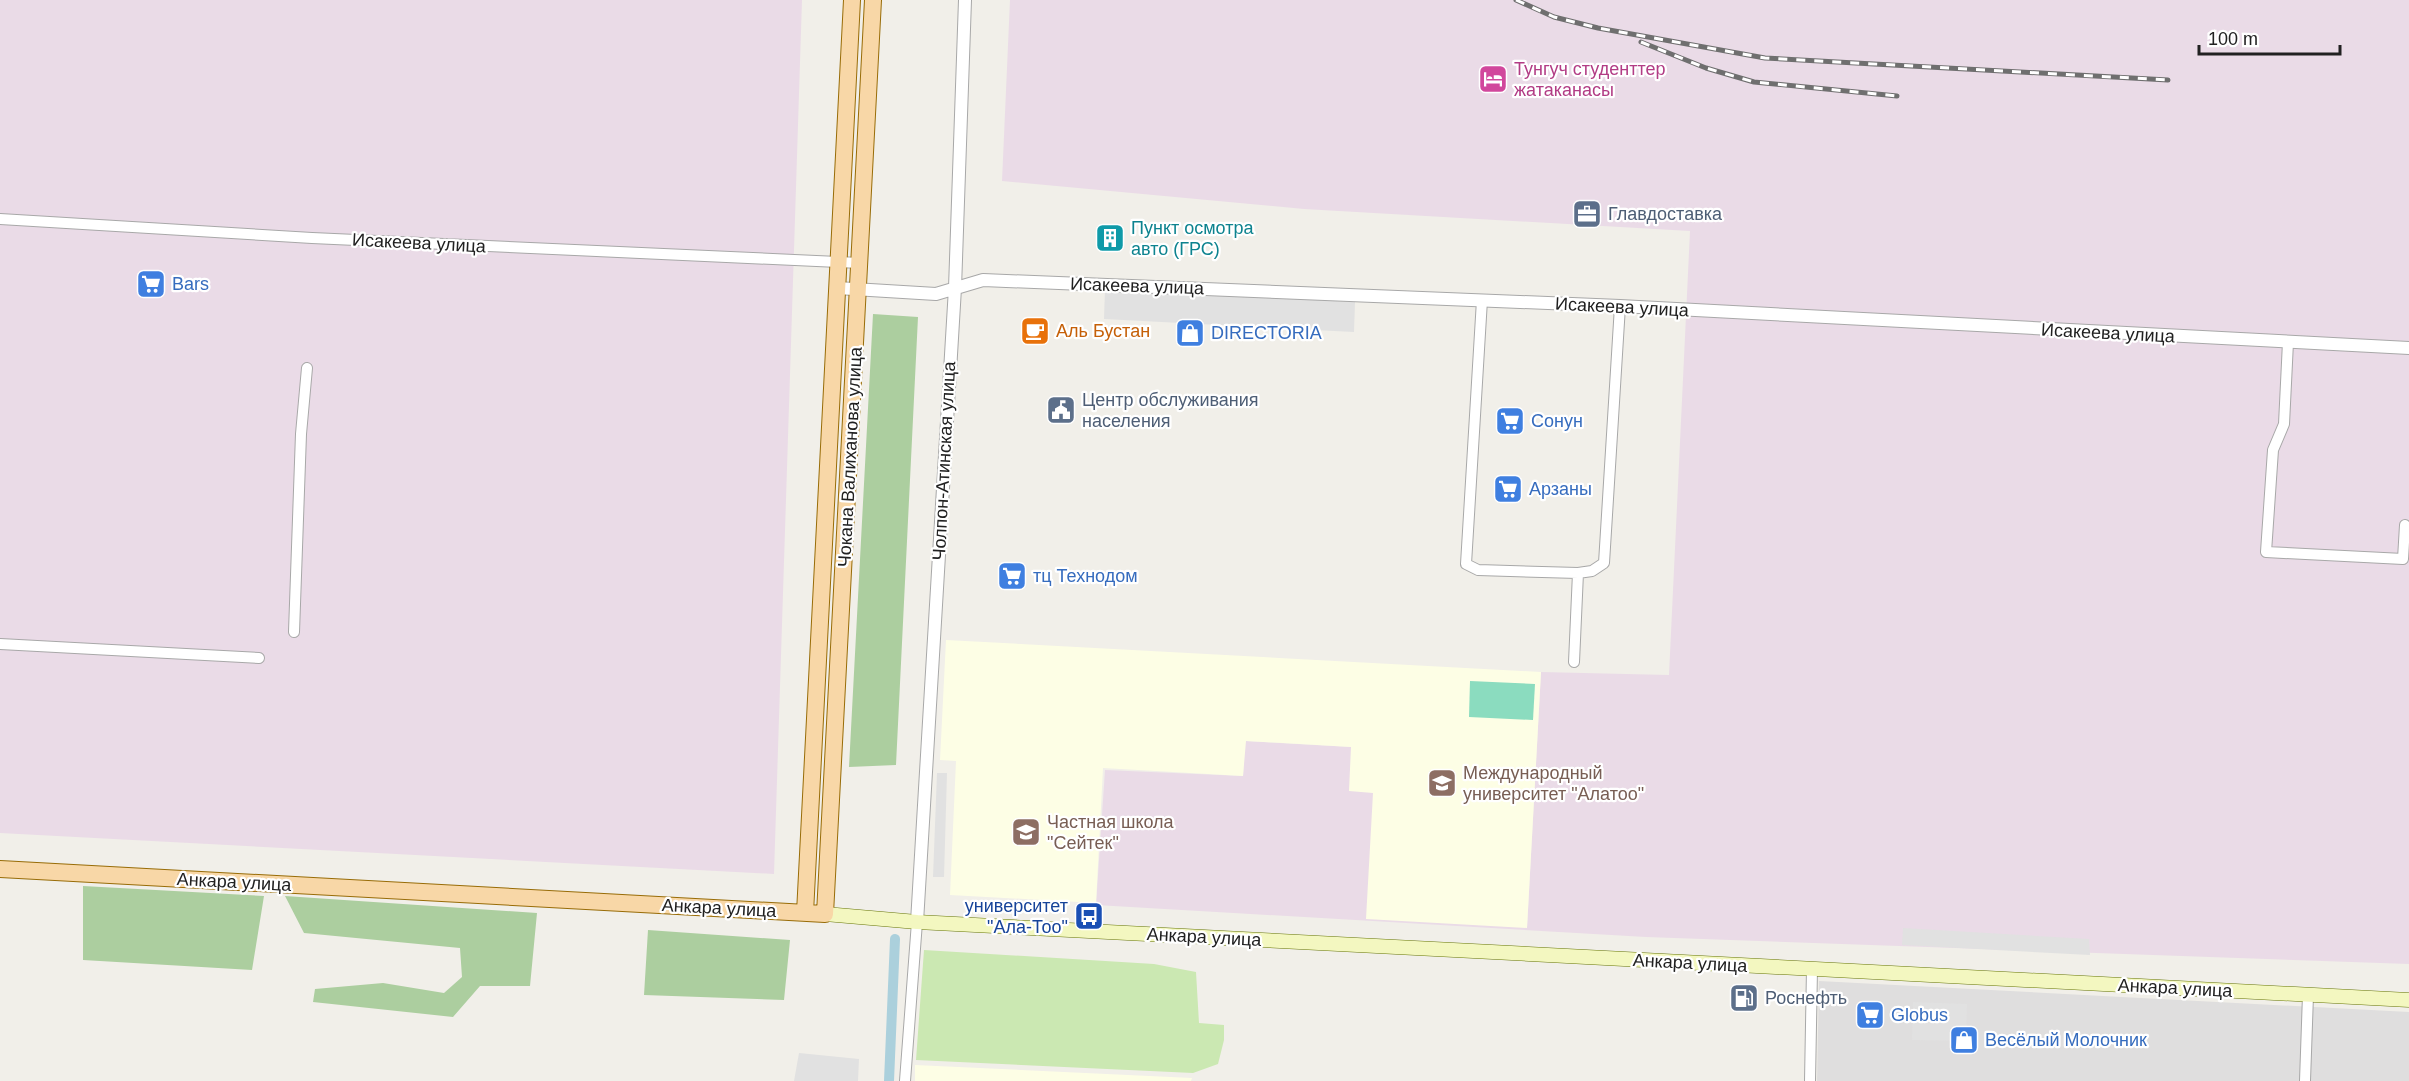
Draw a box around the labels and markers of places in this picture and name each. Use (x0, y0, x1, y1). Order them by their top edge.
place label: Тунгуч студенттер жатаканасы (1514, 59, 1665, 100)
hotel icon: Тунгуч студенттер жатаканасы (1477, 63, 1509, 95)
office icon: Главдоставка (1571, 198, 1603, 230)
place label: Главдоставка (1608, 204, 1723, 224)
place label: Пункт осмотра авто (ГРС) (1131, 218, 1254, 259)
building icon: Пункт осмотра авто (ГРС) (1094, 222, 1126, 254)
supermarket icon: Bars (135, 268, 167, 300)
place label: Bars (172, 274, 209, 294)
cafe icon: Аль Бустан (1019, 315, 1051, 347)
shop icon: DIRECTORIA (1174, 317, 1206, 349)
place label: Аль Бустан (1056, 321, 1150, 341)
place label: DIRECTORIA (1211, 323, 1322, 343)
place label: Центр обслуживания населения (1082, 390, 1259, 431)
public building icon: Центр обслуживания населения (1045, 394, 1077, 426)
supermarket icon: Сонун (1494, 405, 1526, 437)
place label: Сонун (1531, 411, 1583, 431)
supermarket icon: Арзаны (1492, 473, 1524, 505)
place label: Арзаны (1529, 479, 1592, 499)
supermarket icon: тц Технодом (996, 560, 1028, 592)
place label: тц Технодом (1033, 566, 1138, 586)
place label: Международный университет "Алатоо" (1463, 763, 1644, 804)
school or university icon: Международный университет "Алатоо" (1426, 767, 1458, 799)
place label: Частная школа "Сейтек" (1047, 812, 1175, 853)
school or university icon: Частная школа "Сейтек" (1010, 816, 1042, 848)
place label: университет "Ала-Тоо" (965, 896, 1068, 937)
bus stop icon: университет "Ала-Тоо" (1073, 900, 1105, 932)
fuel station icon: Роснефть (1728, 982, 1760, 1014)
place label: Роснефть (1765, 988, 1847, 1008)
supermarket icon: Globus (1854, 999, 1886, 1031)
place label: Globus (1891, 1005, 1948, 1025)
shop icon: Весёлый Молочник (1948, 1024, 1980, 1056)
place label: Весёлый Молочник (1985, 1030, 2147, 1050)

